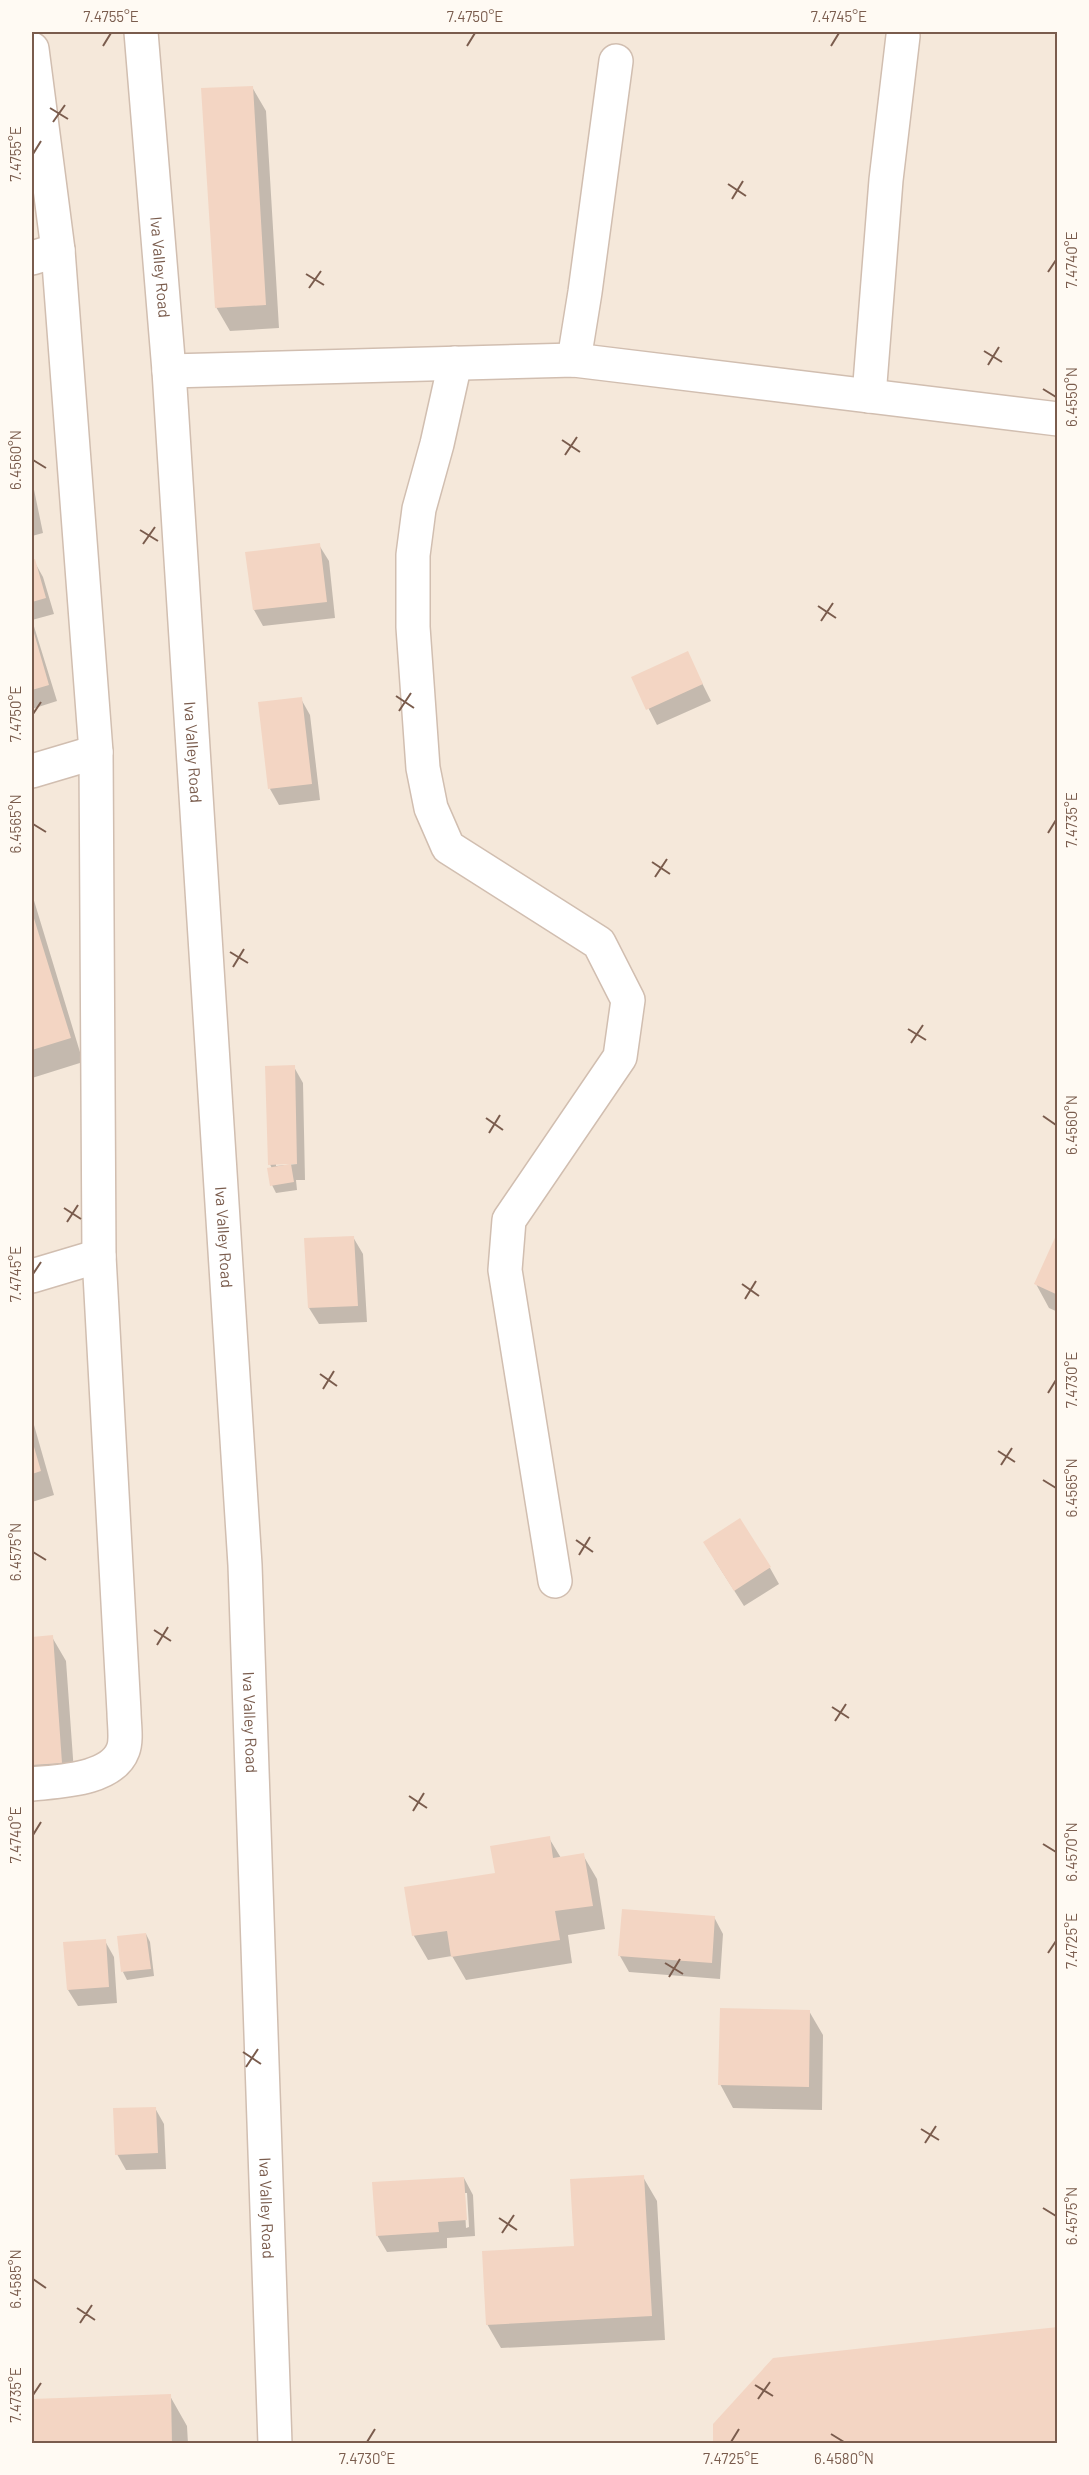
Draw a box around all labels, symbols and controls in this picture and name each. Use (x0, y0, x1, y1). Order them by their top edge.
text: 7.4755°E (83, 7, 139, 25)
text: 7.4750°E (447, 7, 503, 25)
text: 7.4745°E (811, 7, 867, 25)
text: 7.4755°E (6, 126, 24, 182)
street label: Iva Valley Road (147, 216, 175, 319)
text: 7.4740°E (1062, 231, 1080, 289)
text: 6.4550°N (1062, 367, 1080, 427)
text: 6.4560°N (6, 430, 24, 490)
text: 7.4750°E (6, 686, 24, 742)
street label: Iva Valley Road (181, 701, 206, 803)
text: 7.4735°E (1062, 792, 1080, 848)
text: 6.4565°N (6, 794, 24, 854)
text: 6.4560°N (1062, 1095, 1080, 1155)
street label: Iva Valley Road (212, 1186, 237, 1288)
text: 7.4745°E (6, 1246, 24, 1302)
text: 7.4730°E (1062, 1352, 1080, 1408)
text: 6.4565°N (1062, 1458, 1080, 1518)
text: 6.4575°N (6, 1523, 24, 1581)
street label: Iva Valley Road (240, 1671, 262, 1773)
text: 7.4740°E (6, 1806, 24, 1864)
text: 6.4570°N (1062, 1822, 1080, 1882)
text: 7.4725°E (1062, 1913, 1080, 1969)
street label: Iva Valley Road (256, 2157, 279, 2259)
text: 6.4575°N (1062, 2187, 1080, 2245)
text: 6.4585°N (6, 2249, 24, 2309)
text: 7.4735°E (6, 2367, 24, 2423)
text: 7.4730°E (339, 2449, 395, 2467)
text: 7.4725°E (703, 2449, 759, 2467)
text: 6.4580°N (814, 2449, 874, 2467)

